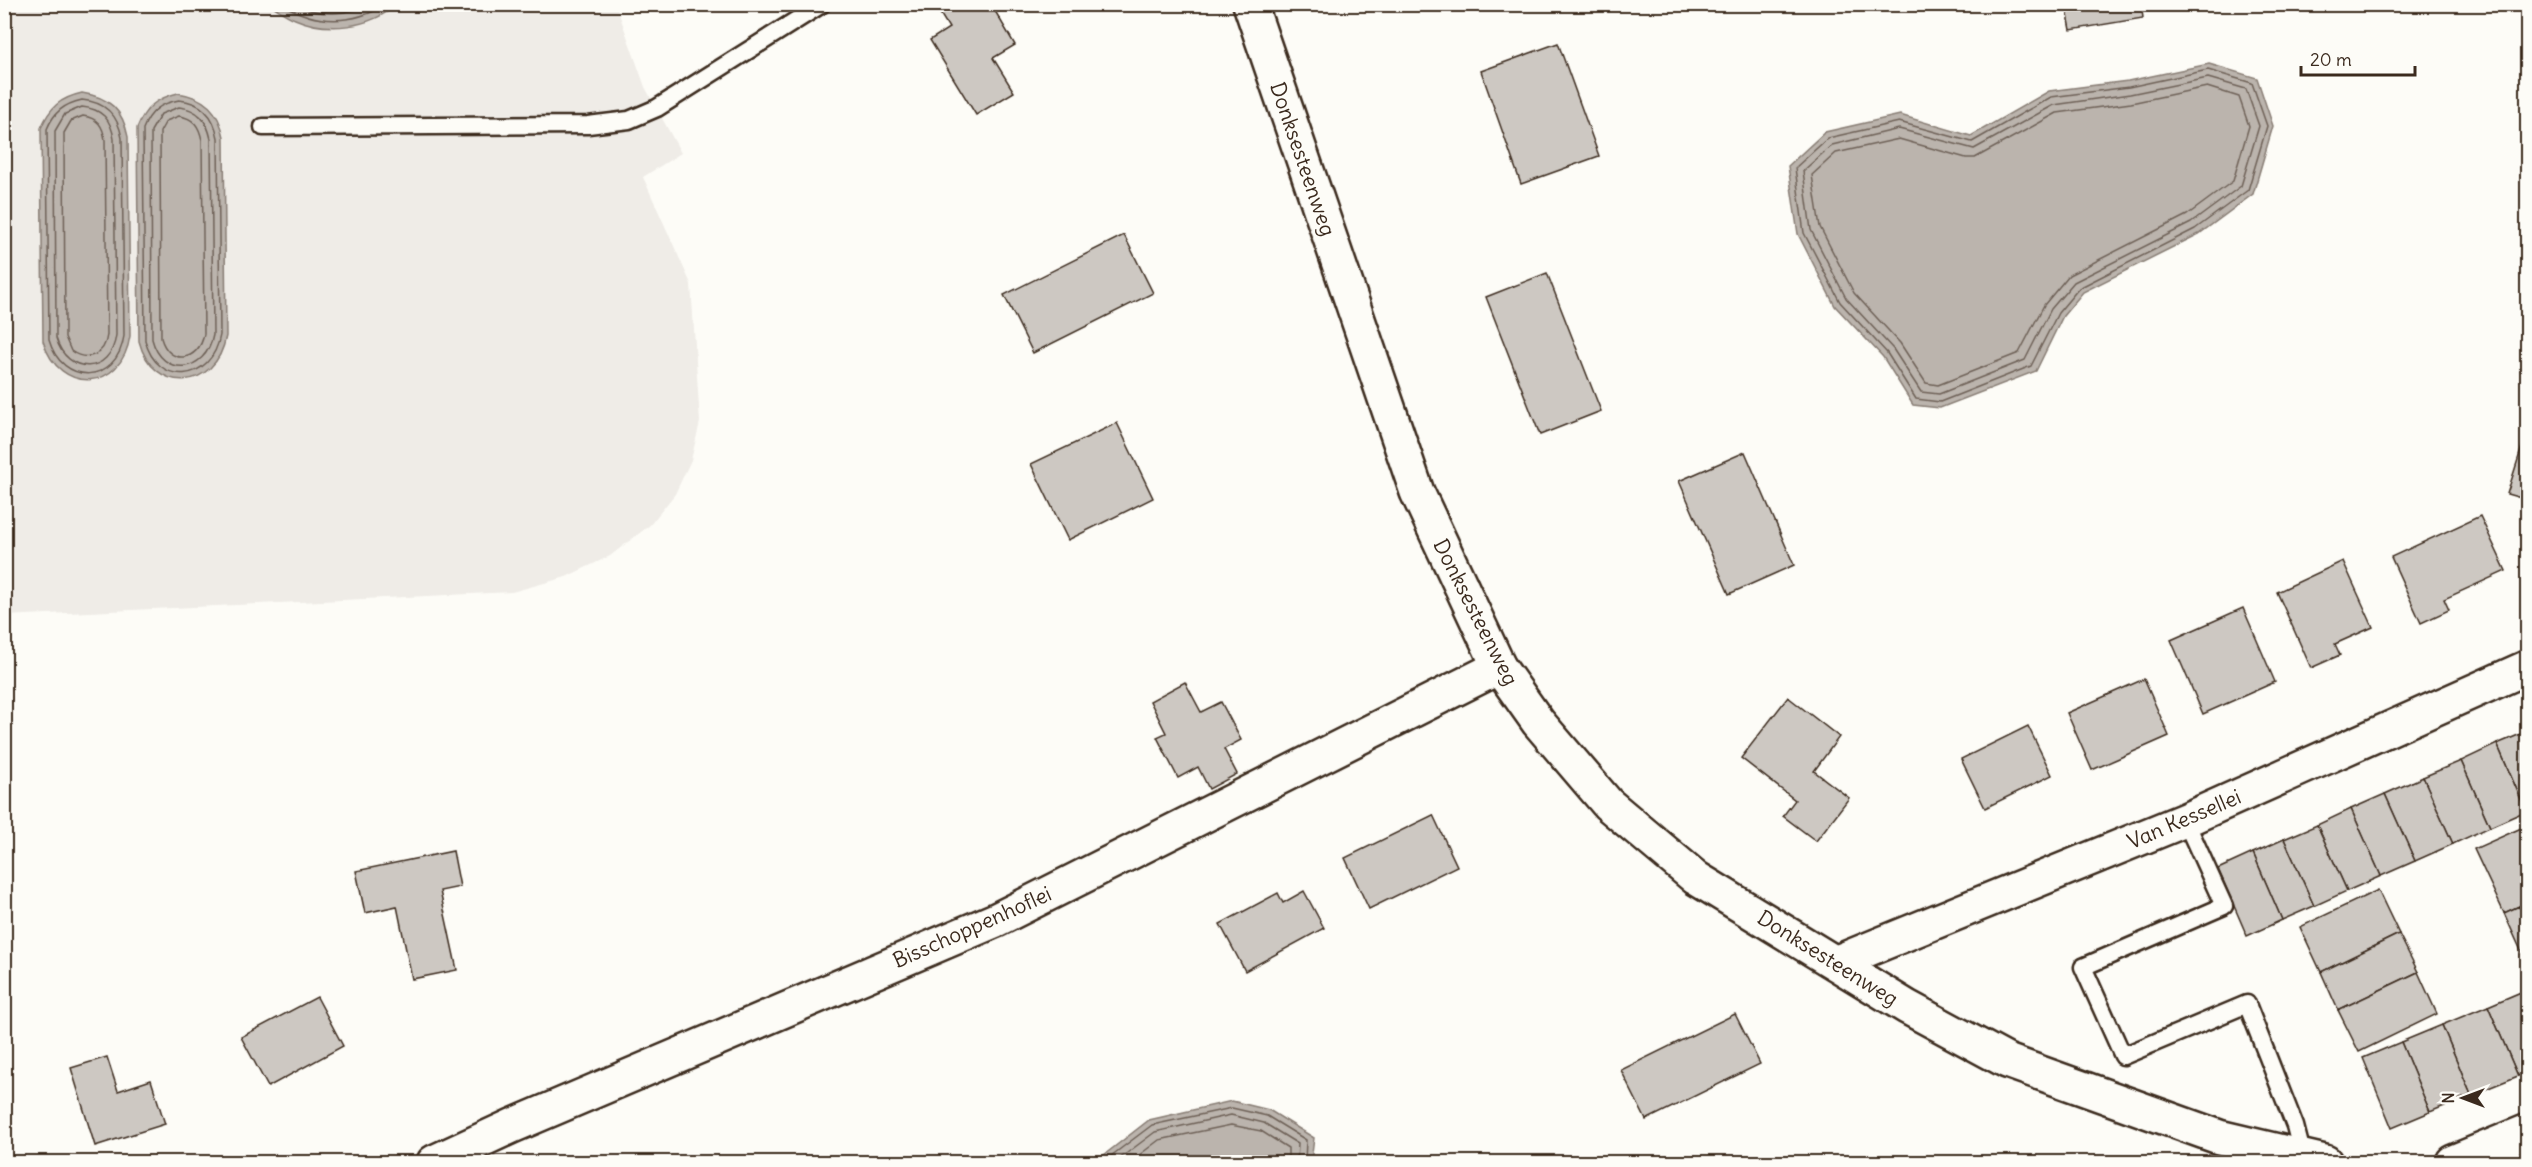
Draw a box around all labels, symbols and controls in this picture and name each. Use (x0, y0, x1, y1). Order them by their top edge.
scale bar (2301, 39, 2415, 77)
text: 20 m (2310, 48, 2352, 71)
street label: Donksesteenweg (1264, 78, 1342, 240)
street label: Donksesteenweg (1427, 534, 1525, 690)
street label: Van Kessellei (2123, 783, 2245, 855)
street label: Bisschoppenhoflei (888, 880, 1056, 974)
street label: Donksesteenweg (1753, 904, 1903, 1012)
north arrow (2433, 1068, 2493, 1128)
text: N (2438, 1092, 2458, 1104)

